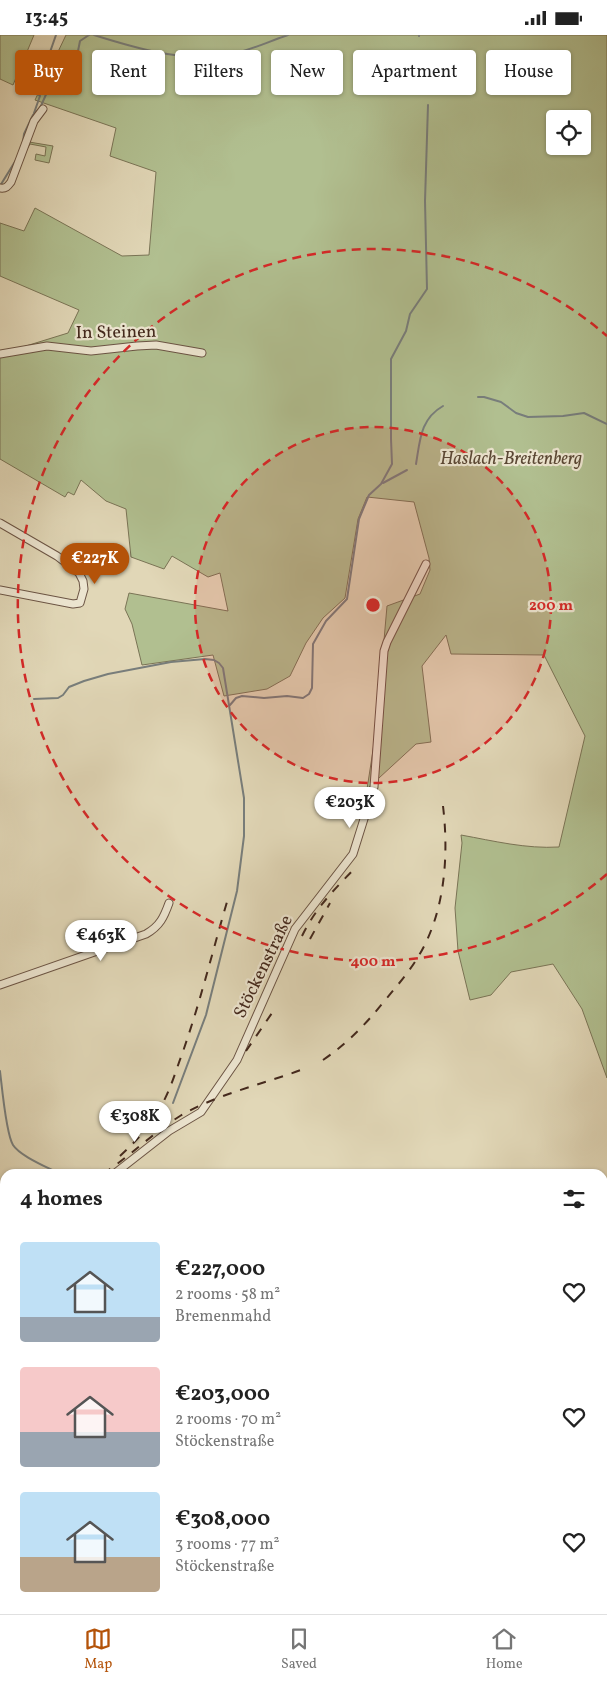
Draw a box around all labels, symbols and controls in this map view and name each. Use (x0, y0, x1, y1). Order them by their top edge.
text: 13:45 (25, 5, 68, 31)
chip: Buy (15, 50, 82, 95)
chip: Rent (92, 50, 165, 95)
chip: Filters (175, 50, 261, 95)
chip: New (271, 50, 343, 95)
chip: Apartment (353, 50, 476, 95)
chip: House (486, 50, 571, 95)
map controls (546, 110, 591, 155)
button: locate (546, 110, 591, 155)
street label: In Steinen (75, 320, 157, 346)
park label: Haslach-Breitenberg (440, 447, 582, 472)
pin: €227K (60, 543, 130, 585)
text: €227K (71, 548, 119, 570)
centre of rings (364, 596, 382, 614)
text: 200 m (529, 596, 573, 617)
pin: €203K (315, 787, 385, 829)
text: €203K (325, 792, 375, 814)
street label: Stöckenstraße (228, 911, 300, 1023)
pin: €463K (66, 919, 136, 962)
text: €463K (76, 925, 126, 947)
text: 400 m (351, 952, 396, 973)
pin: €308K (100, 1101, 170, 1143)
text: €308K (110, 1106, 160, 1128)
text: 4 homes (20, 1185, 103, 1214)
icon: filters (560, 1185, 588, 1213)
text: €227,000 (175, 1255, 265, 1284)
icon: home (60, 1262, 120, 1322)
icon: heart (560, 1278, 588, 1306)
text: 2 rooms · 58 m² (175, 1284, 280, 1306)
text: Bremenmahd (175, 1306, 271, 1328)
text: €203,000 (175, 1380, 270, 1409)
icon: home (60, 1387, 120, 1447)
icon: heart (560, 1403, 588, 1431)
text: 2 rooms · 70 m² (175, 1409, 281, 1431)
text: Stöckenstraße (175, 1431, 274, 1453)
text: €308,000 (175, 1505, 270, 1534)
icon: home (60, 1512, 120, 1572)
icon: heart (560, 1528, 588, 1556)
text: 3 rooms · 77 m² (175, 1534, 279, 1556)
text: Stöckenstraße (175, 1556, 274, 1578)
tab: Map (84, 1625, 112, 1674)
tab: Saved (281, 1625, 317, 1674)
tab: Home (486, 1625, 523, 1674)

